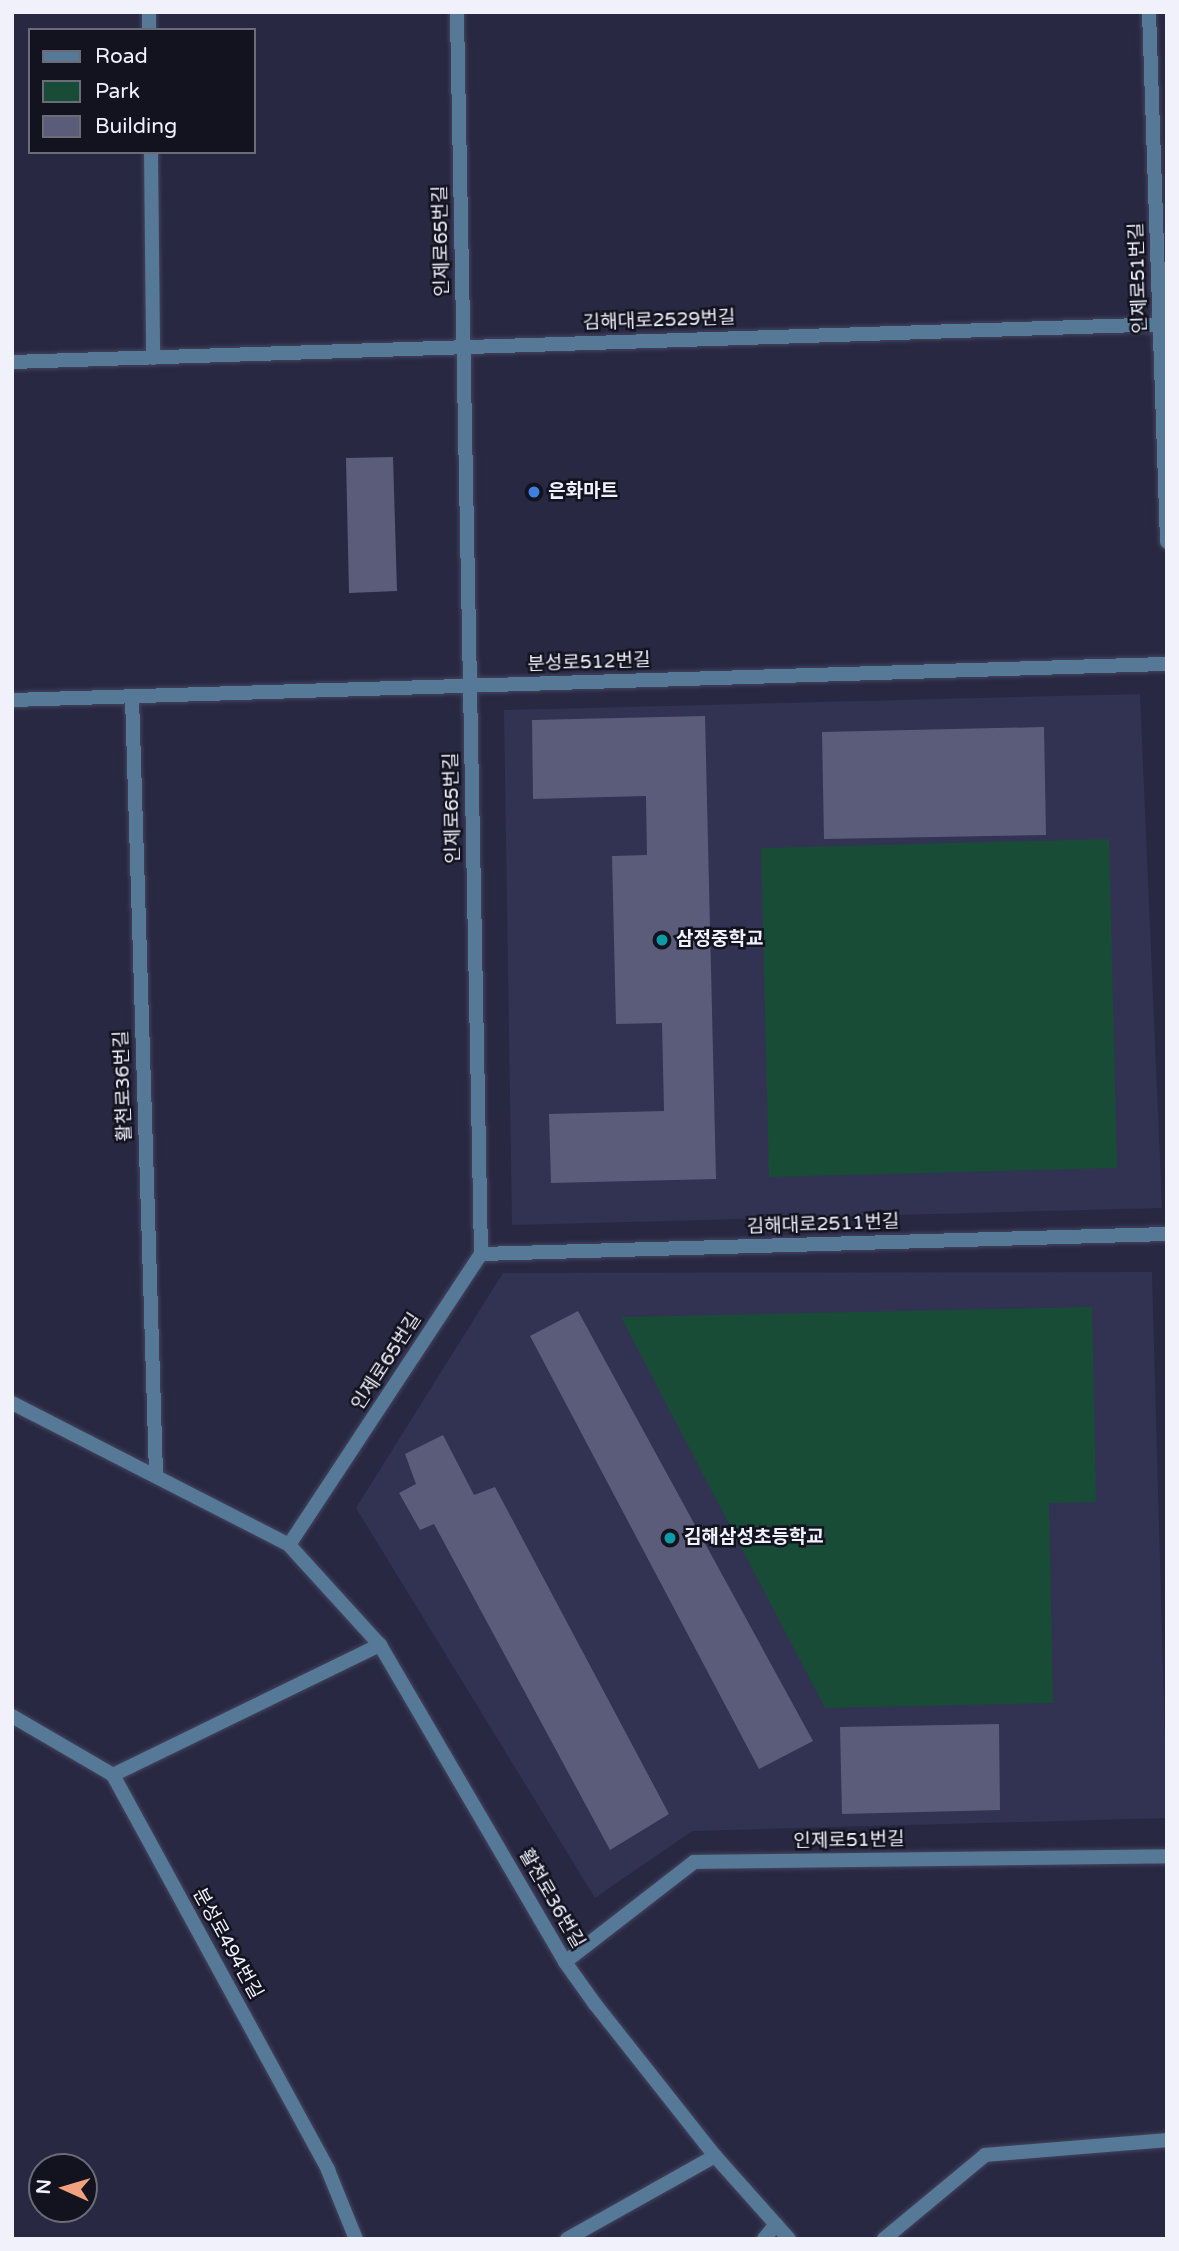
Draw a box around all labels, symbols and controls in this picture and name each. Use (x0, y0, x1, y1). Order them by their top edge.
legend (28, 28, 256, 154)
text: Road (95, 44, 148, 69)
text: Park (95, 79, 140, 104)
text: Building (95, 114, 177, 139)
street label: 인제로65번길 (430, 185, 454, 297)
street label: 인제로51번길 (1126, 222, 1152, 334)
street label: 김해대로2529번길 (582, 307, 736, 335)
place label: 은화마트 (548, 481, 618, 503)
marker: 은화마트 (526, 484, 542, 500)
street label: 분성로512번길 (527, 649, 651, 677)
street label: 인제로65번길 (441, 752, 465, 864)
place label: 삼정중학교 (676, 929, 763, 951)
marker: 삼정중학교 (654, 932, 670, 948)
street label: 활천로36번길 (111, 1030, 137, 1142)
street label: 김해대로2511번길 (746, 1211, 900, 1239)
street label: 인제로65번길 (347, 1309, 427, 1415)
place label: 김해삼성초등학교 (684, 1527, 824, 1549)
marker: 김해삼성초등학교 (662, 1530, 678, 1546)
street label: 인제로51번길 (793, 1829, 905, 1853)
street label: 활천로36번길 (513, 1845, 589, 1953)
street label: 분성로494번길 (187, 1885, 267, 2003)
north arrow (28, 2153, 98, 2223)
text: N (33, 2178, 56, 2195)

